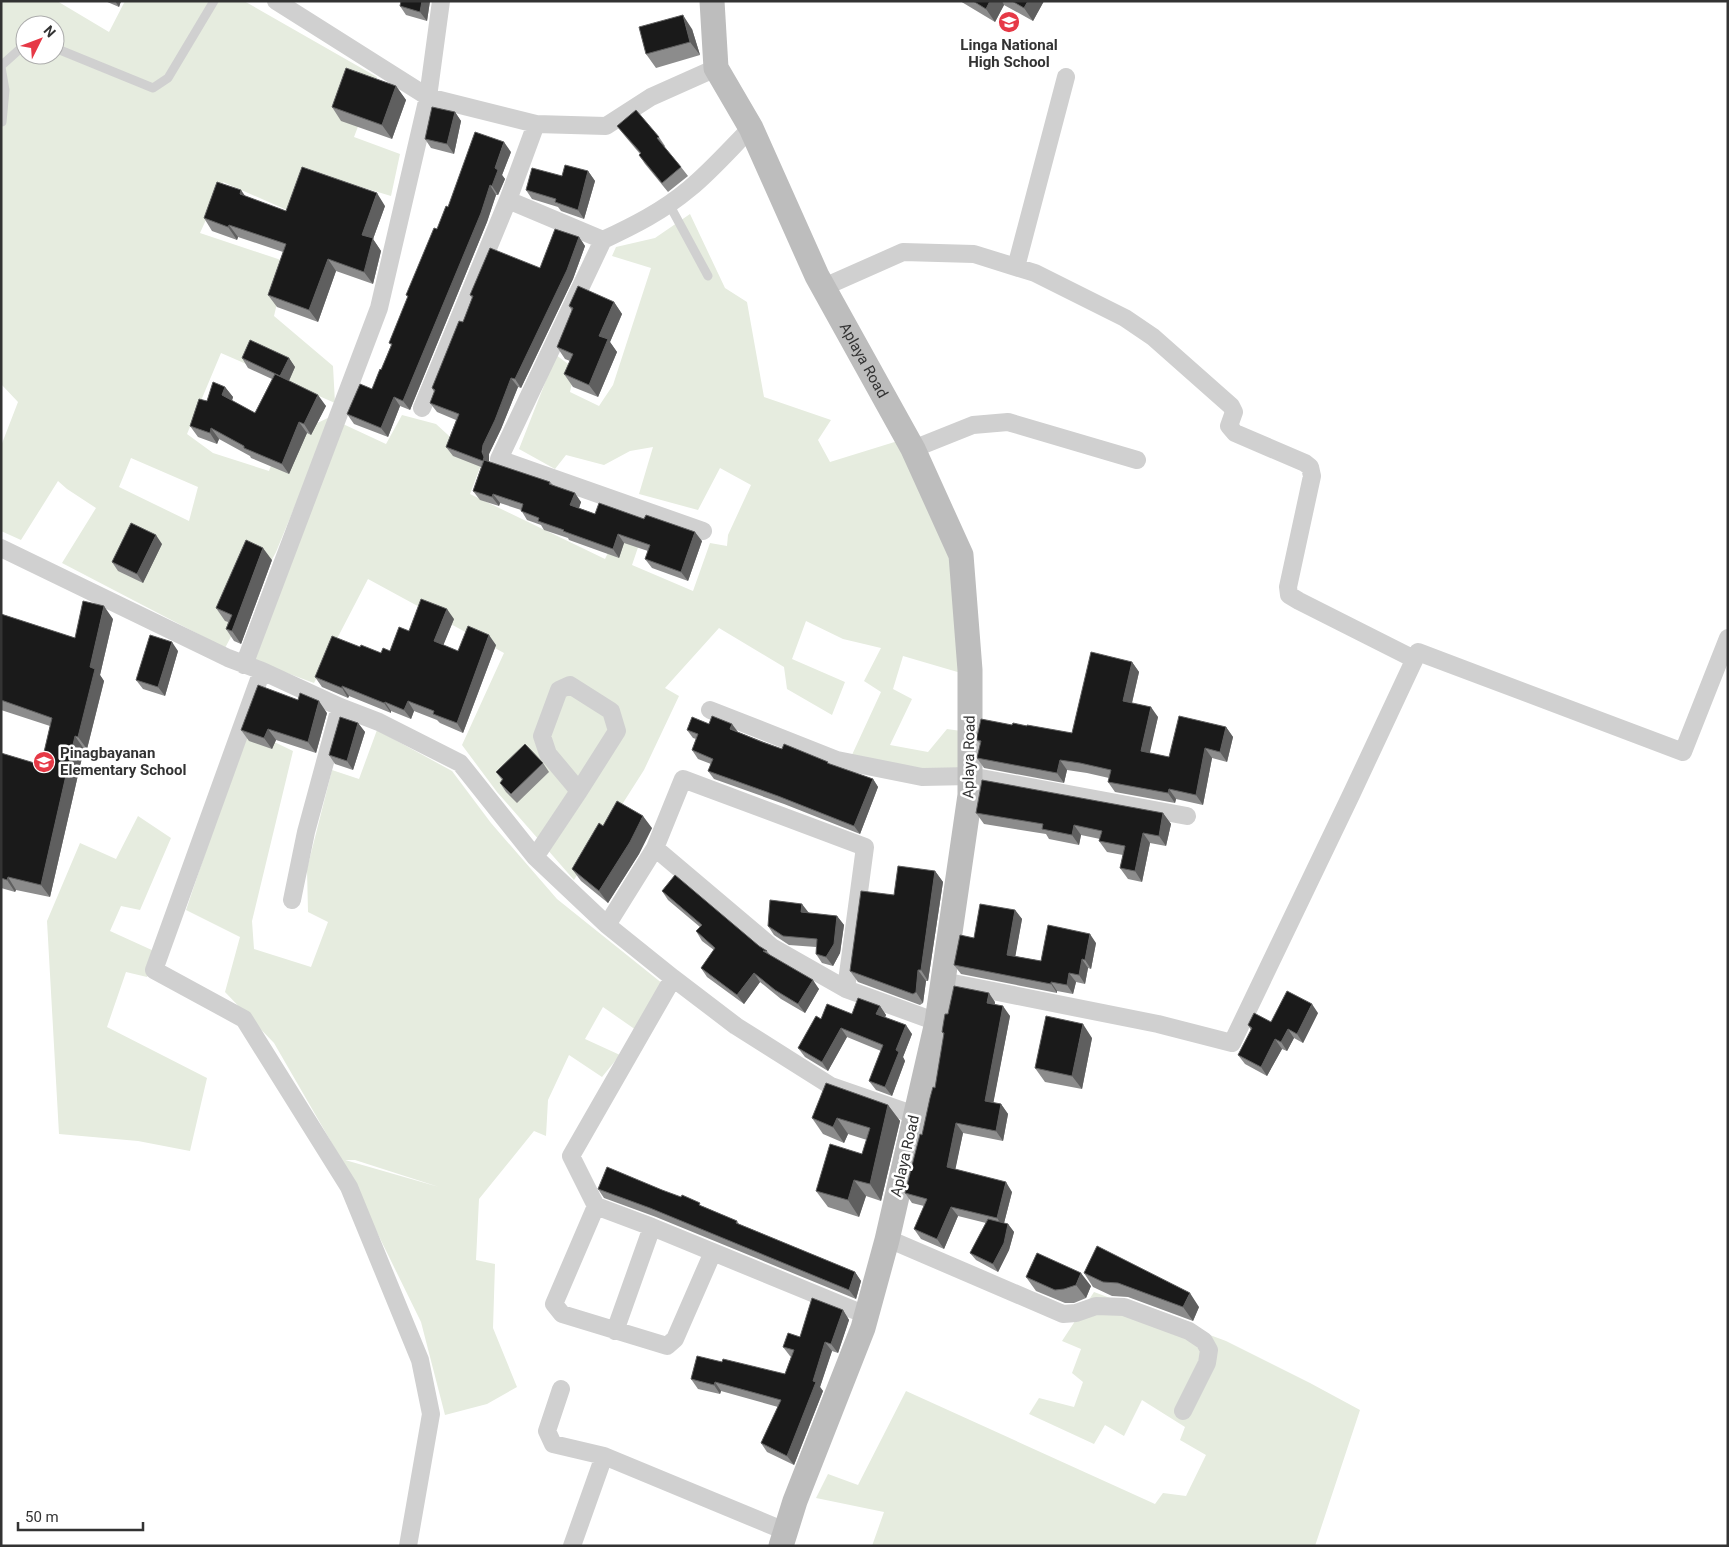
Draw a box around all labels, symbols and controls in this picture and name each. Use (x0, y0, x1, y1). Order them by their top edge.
school or university icon: Linga National High School (997, 10, 1021, 34)
north arrow (15, 15, 65, 65)
text: N (40, 22, 59, 40)
place label: Linga National High School (960, 36, 1058, 71)
street label: Aplaya Road (836, 319, 892, 401)
street label: Aplaya Road (959, 715, 979, 799)
place label: Pinagbayanan Elementary School (60, 744, 186, 779)
school or university icon: Pinagbayanan Elementary School (32, 750, 56, 774)
street label: Aplaya Road (887, 1113, 923, 1199)
scale bar (18, 1500, 142, 1532)
text: 50 m (25, 1508, 59, 1526)

